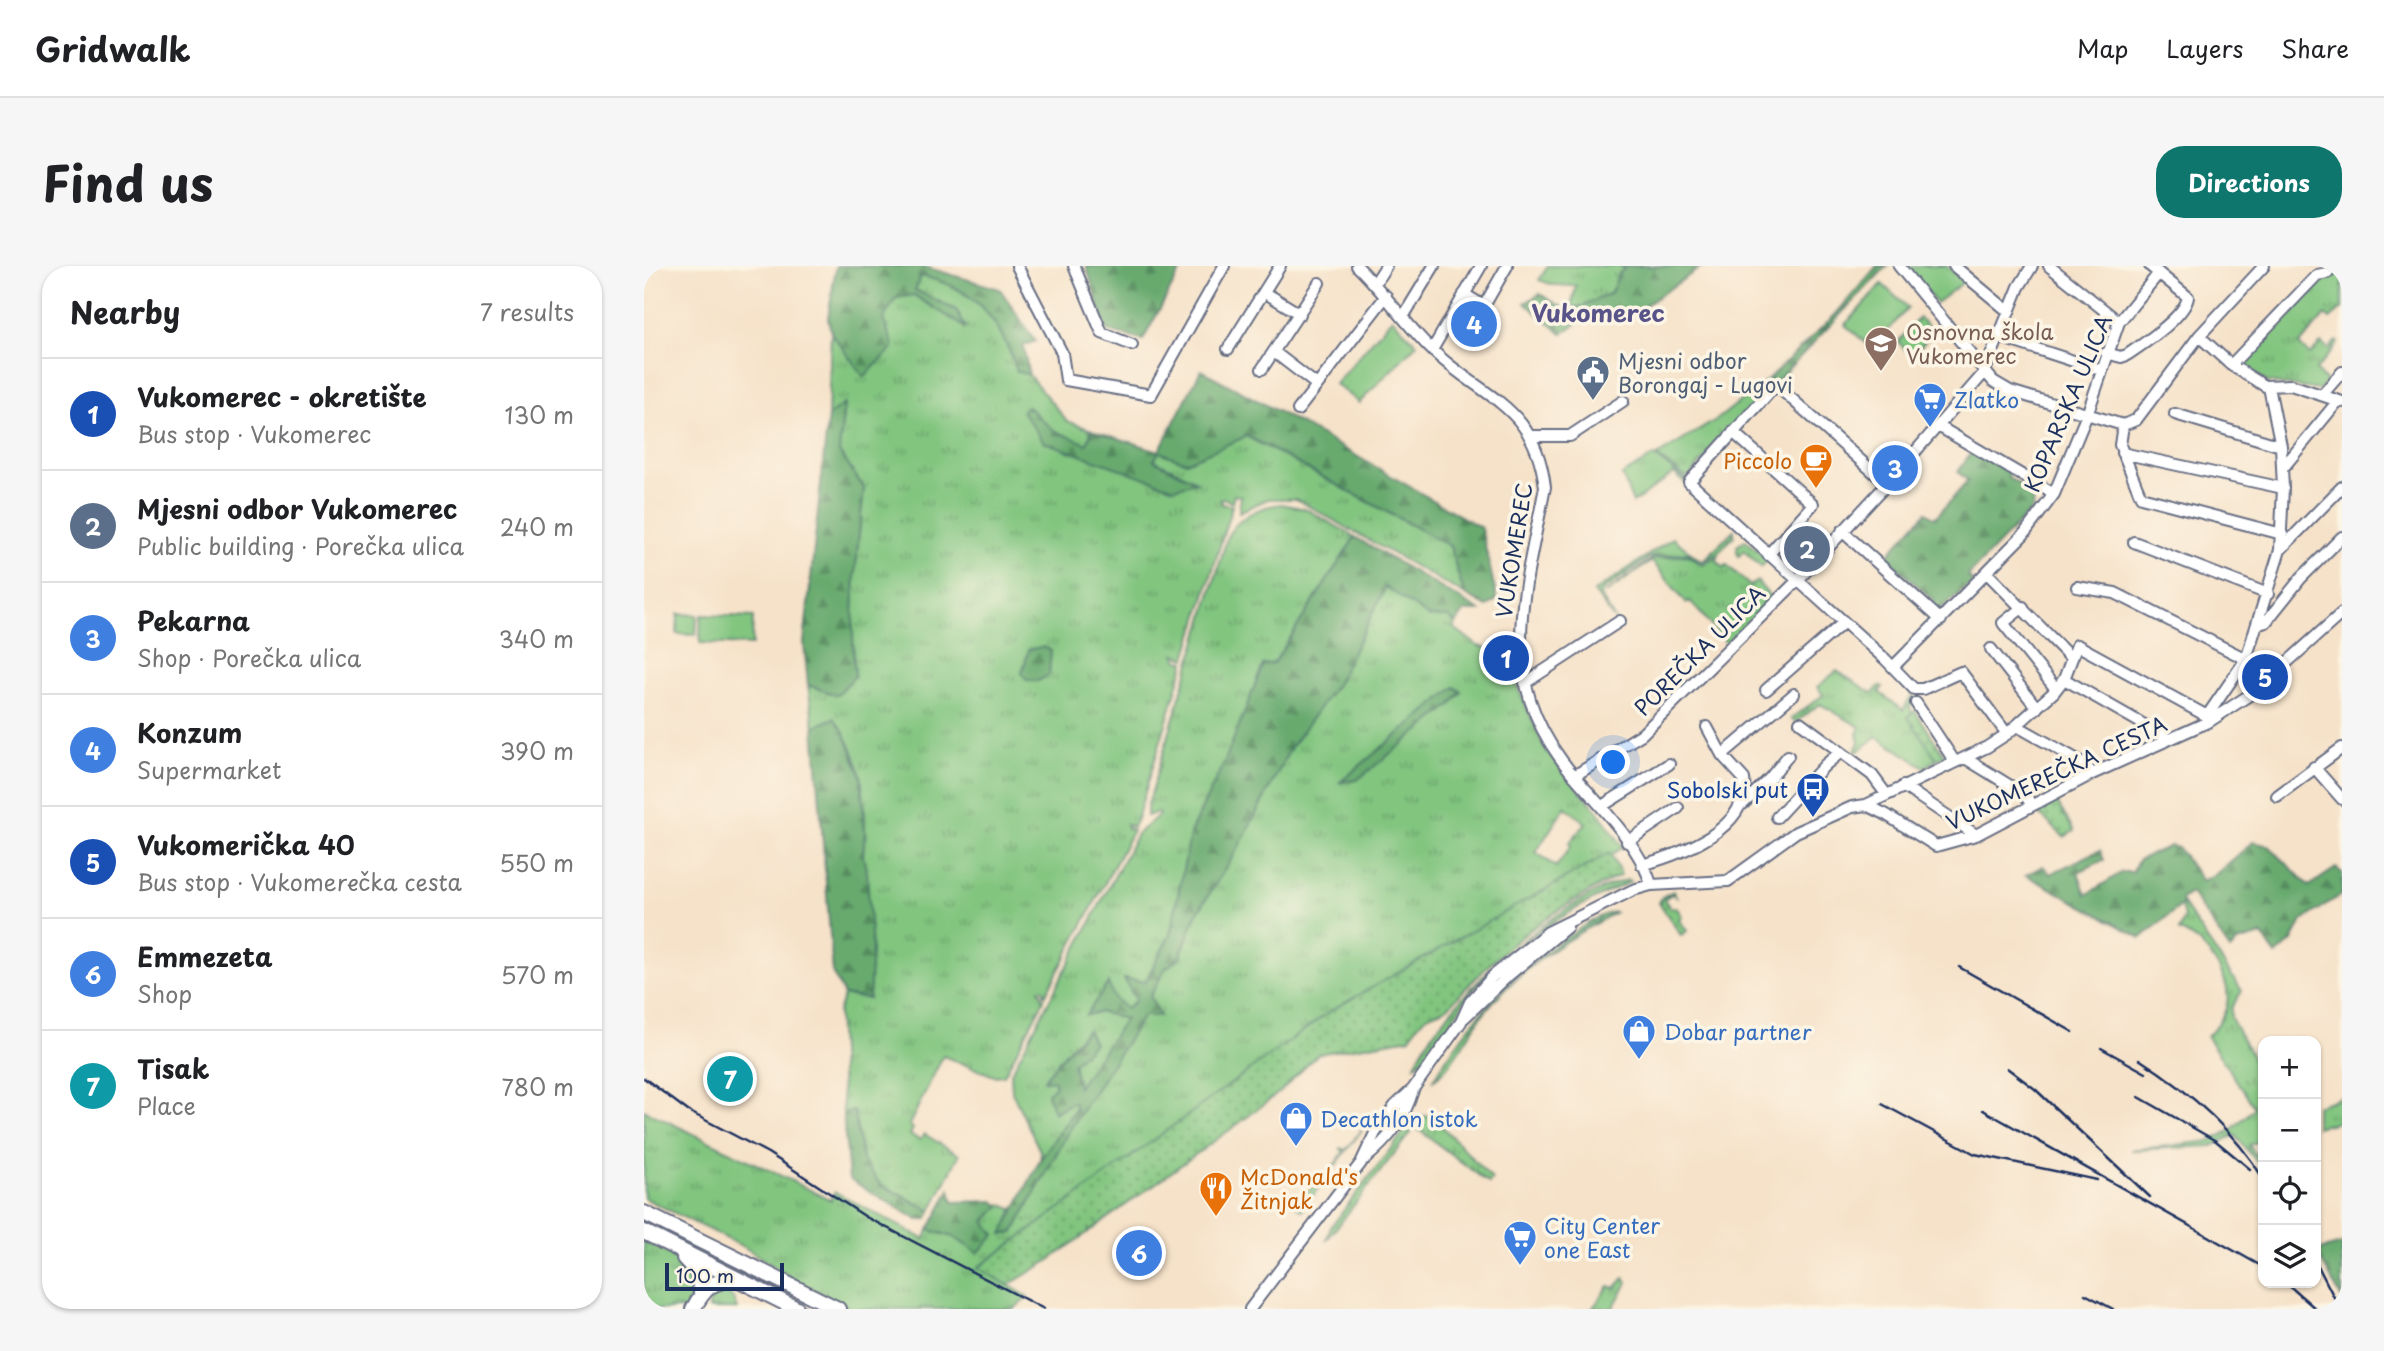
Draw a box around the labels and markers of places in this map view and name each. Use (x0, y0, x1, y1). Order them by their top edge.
pin: 4 (1451, 298, 1497, 350)
place label: Osnovna škola Vukomerec (1906, 315, 2053, 371)
school or university icon: Osnovna škola Vukomerec (1862, 324, 1900, 373)
place label: Mjesni odbor Borongaj - Lugovi (1618, 344, 1793, 400)
public building icon: Mjesni odbor Borongaj - Lugovi (1574, 353, 1612, 402)
supermarket icon: Zlatko (1911, 380, 1949, 429)
place label: Zlatko (1954, 383, 2019, 415)
cafe icon: Piccolo (1797, 441, 1835, 490)
pin: 3 (1872, 442, 1918, 494)
place label: Piccolo (1723, 444, 1792, 476)
pin: 2 (1784, 523, 1830, 575)
pin: 1 (1483, 632, 1529, 684)
pin: 5 (2242, 651, 2288, 703)
bus stop icon: Sobolski put (1794, 770, 1832, 819)
place label: Sobolski put (1667, 773, 1788, 805)
shop icon: Dobar partner (1620, 1012, 1658, 1061)
place label: Dobar partner (1664, 1015, 1812, 1047)
pin: 7 (707, 1053, 753, 1105)
shop icon: Decathlon istok (1277, 1099, 1315, 1148)
place label: Decathlon istok (1320, 1102, 1478, 1134)
place label: McDonald's Žitnjak (1240, 1160, 1358, 1216)
restaurant icon: McDonald's Žitnjak (1197, 1169, 1235, 1218)
place label: City Center one East (1544, 1209, 1660, 1265)
supermarket icon: City Center one East (1501, 1218, 1539, 1267)
pin: 6 (1116, 1227, 1162, 1279)

